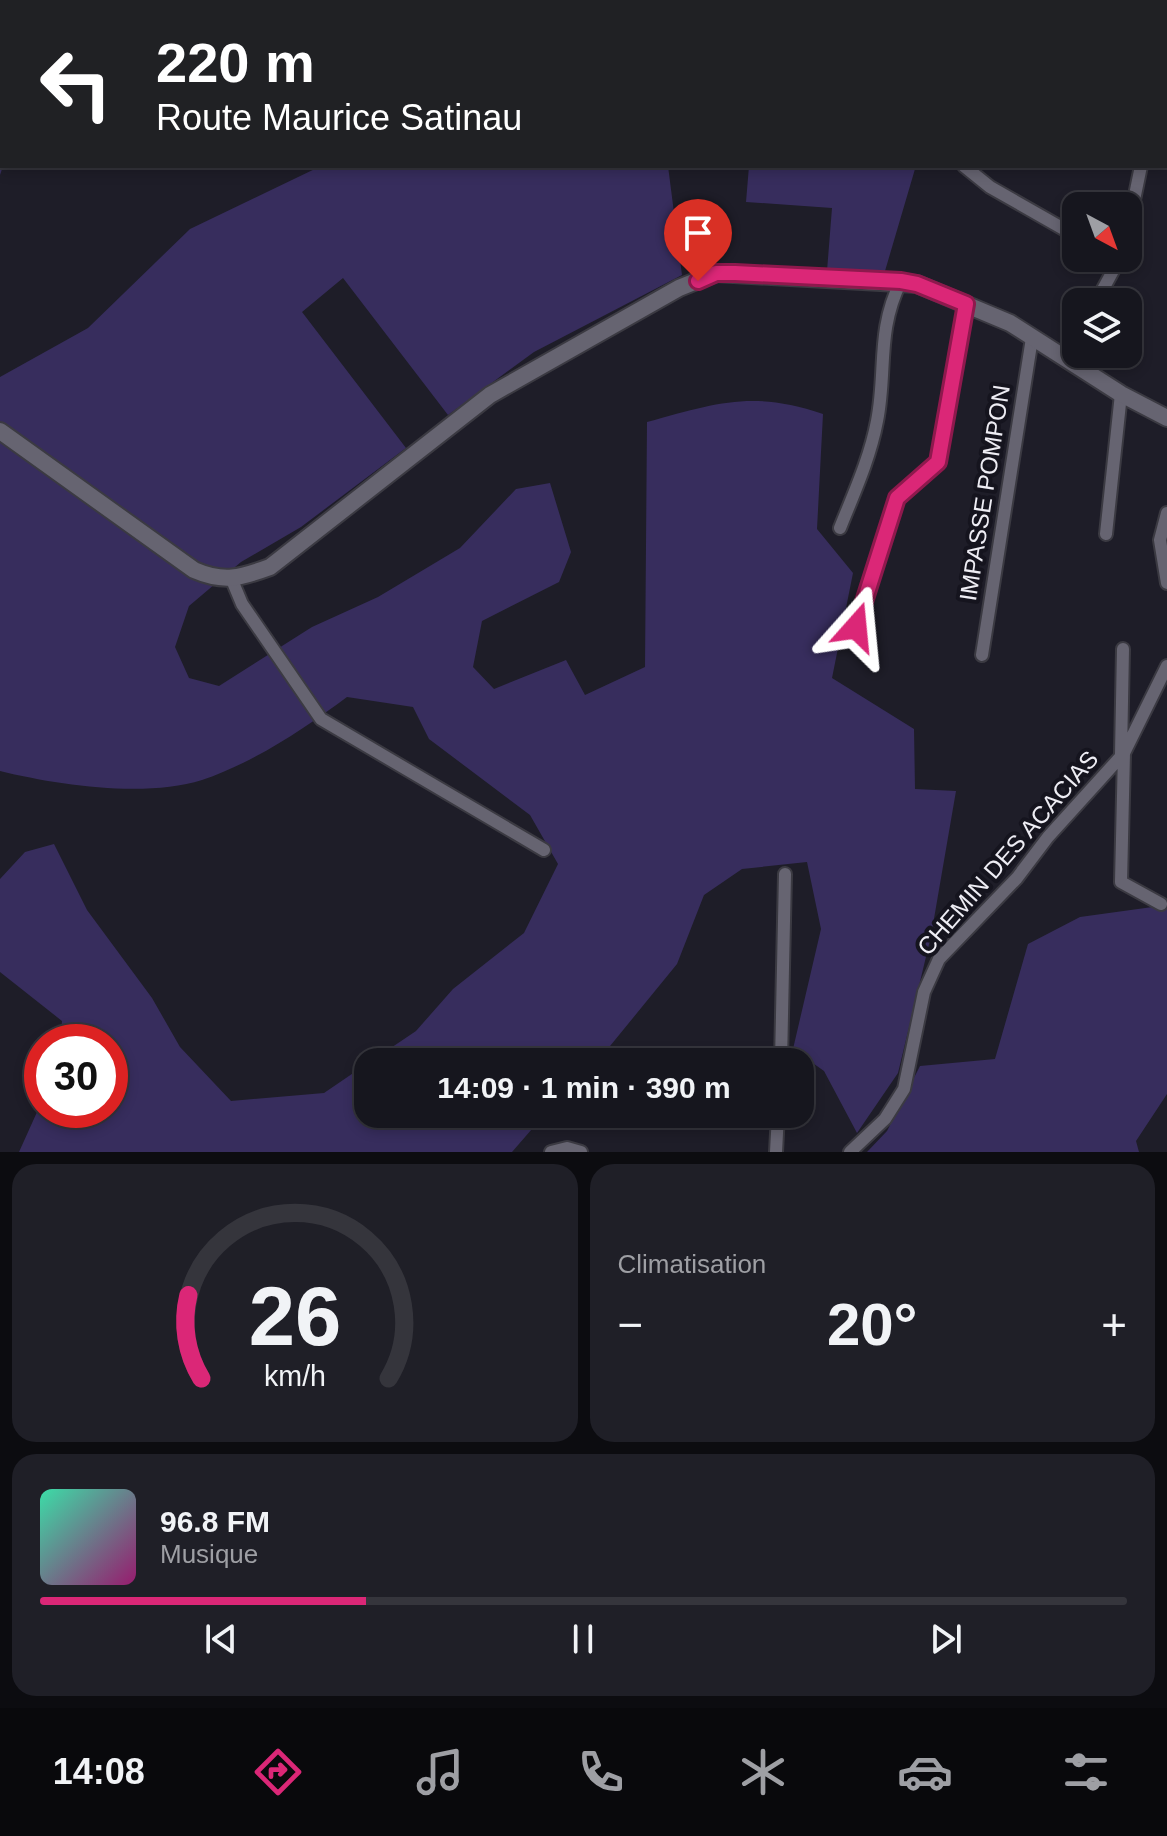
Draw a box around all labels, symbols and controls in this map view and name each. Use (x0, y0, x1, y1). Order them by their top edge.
text: 220 m (156, 31, 315, 94)
icon: left (24, 32, 128, 136)
text: Route Maurice Satinau (156, 97, 522, 138)
north arrow (1062, 192, 1142, 272)
map controls (1062, 192, 1142, 368)
pin (664, 199, 732, 281)
icon: arrive (676, 211, 720, 255)
button: layers (1062, 288, 1142, 368)
street label: IMPASSE POMPON (954, 383, 1015, 603)
position arrow (814, 585, 898, 669)
street label: CHEMIN DES ACACIAS (912, 745, 1104, 960)
speed limit sign: 30 (24, 1024, 128, 1128)
text: 14:09 · 1 min · 390 m (437, 1071, 731, 1104)
text: Climatisation (618, 1249, 766, 1279)
text: 26 (248, 1270, 341, 1363)
text: 20° (827, 1291, 918, 1358)
text: − (618, 1300, 643, 1349)
text: + (1101, 1300, 1127, 1349)
text: km/h (264, 1360, 326, 1392)
text: 96.8 FM (160, 1505, 270, 1538)
text: Musique (160, 1539, 258, 1569)
icon: previous (199, 1617, 243, 1661)
icon: pause (561, 1617, 605, 1661)
icon: next (924, 1617, 968, 1661)
icon: directions (250, 1744, 306, 1800)
icon: music (412, 1744, 468, 1800)
icon: phone (573, 1744, 629, 1800)
icon: climate (735, 1744, 791, 1800)
icon: car (897, 1744, 953, 1800)
icon: filters (1058, 1744, 1114, 1800)
text: 14:08 (53, 1751, 145, 1792)

